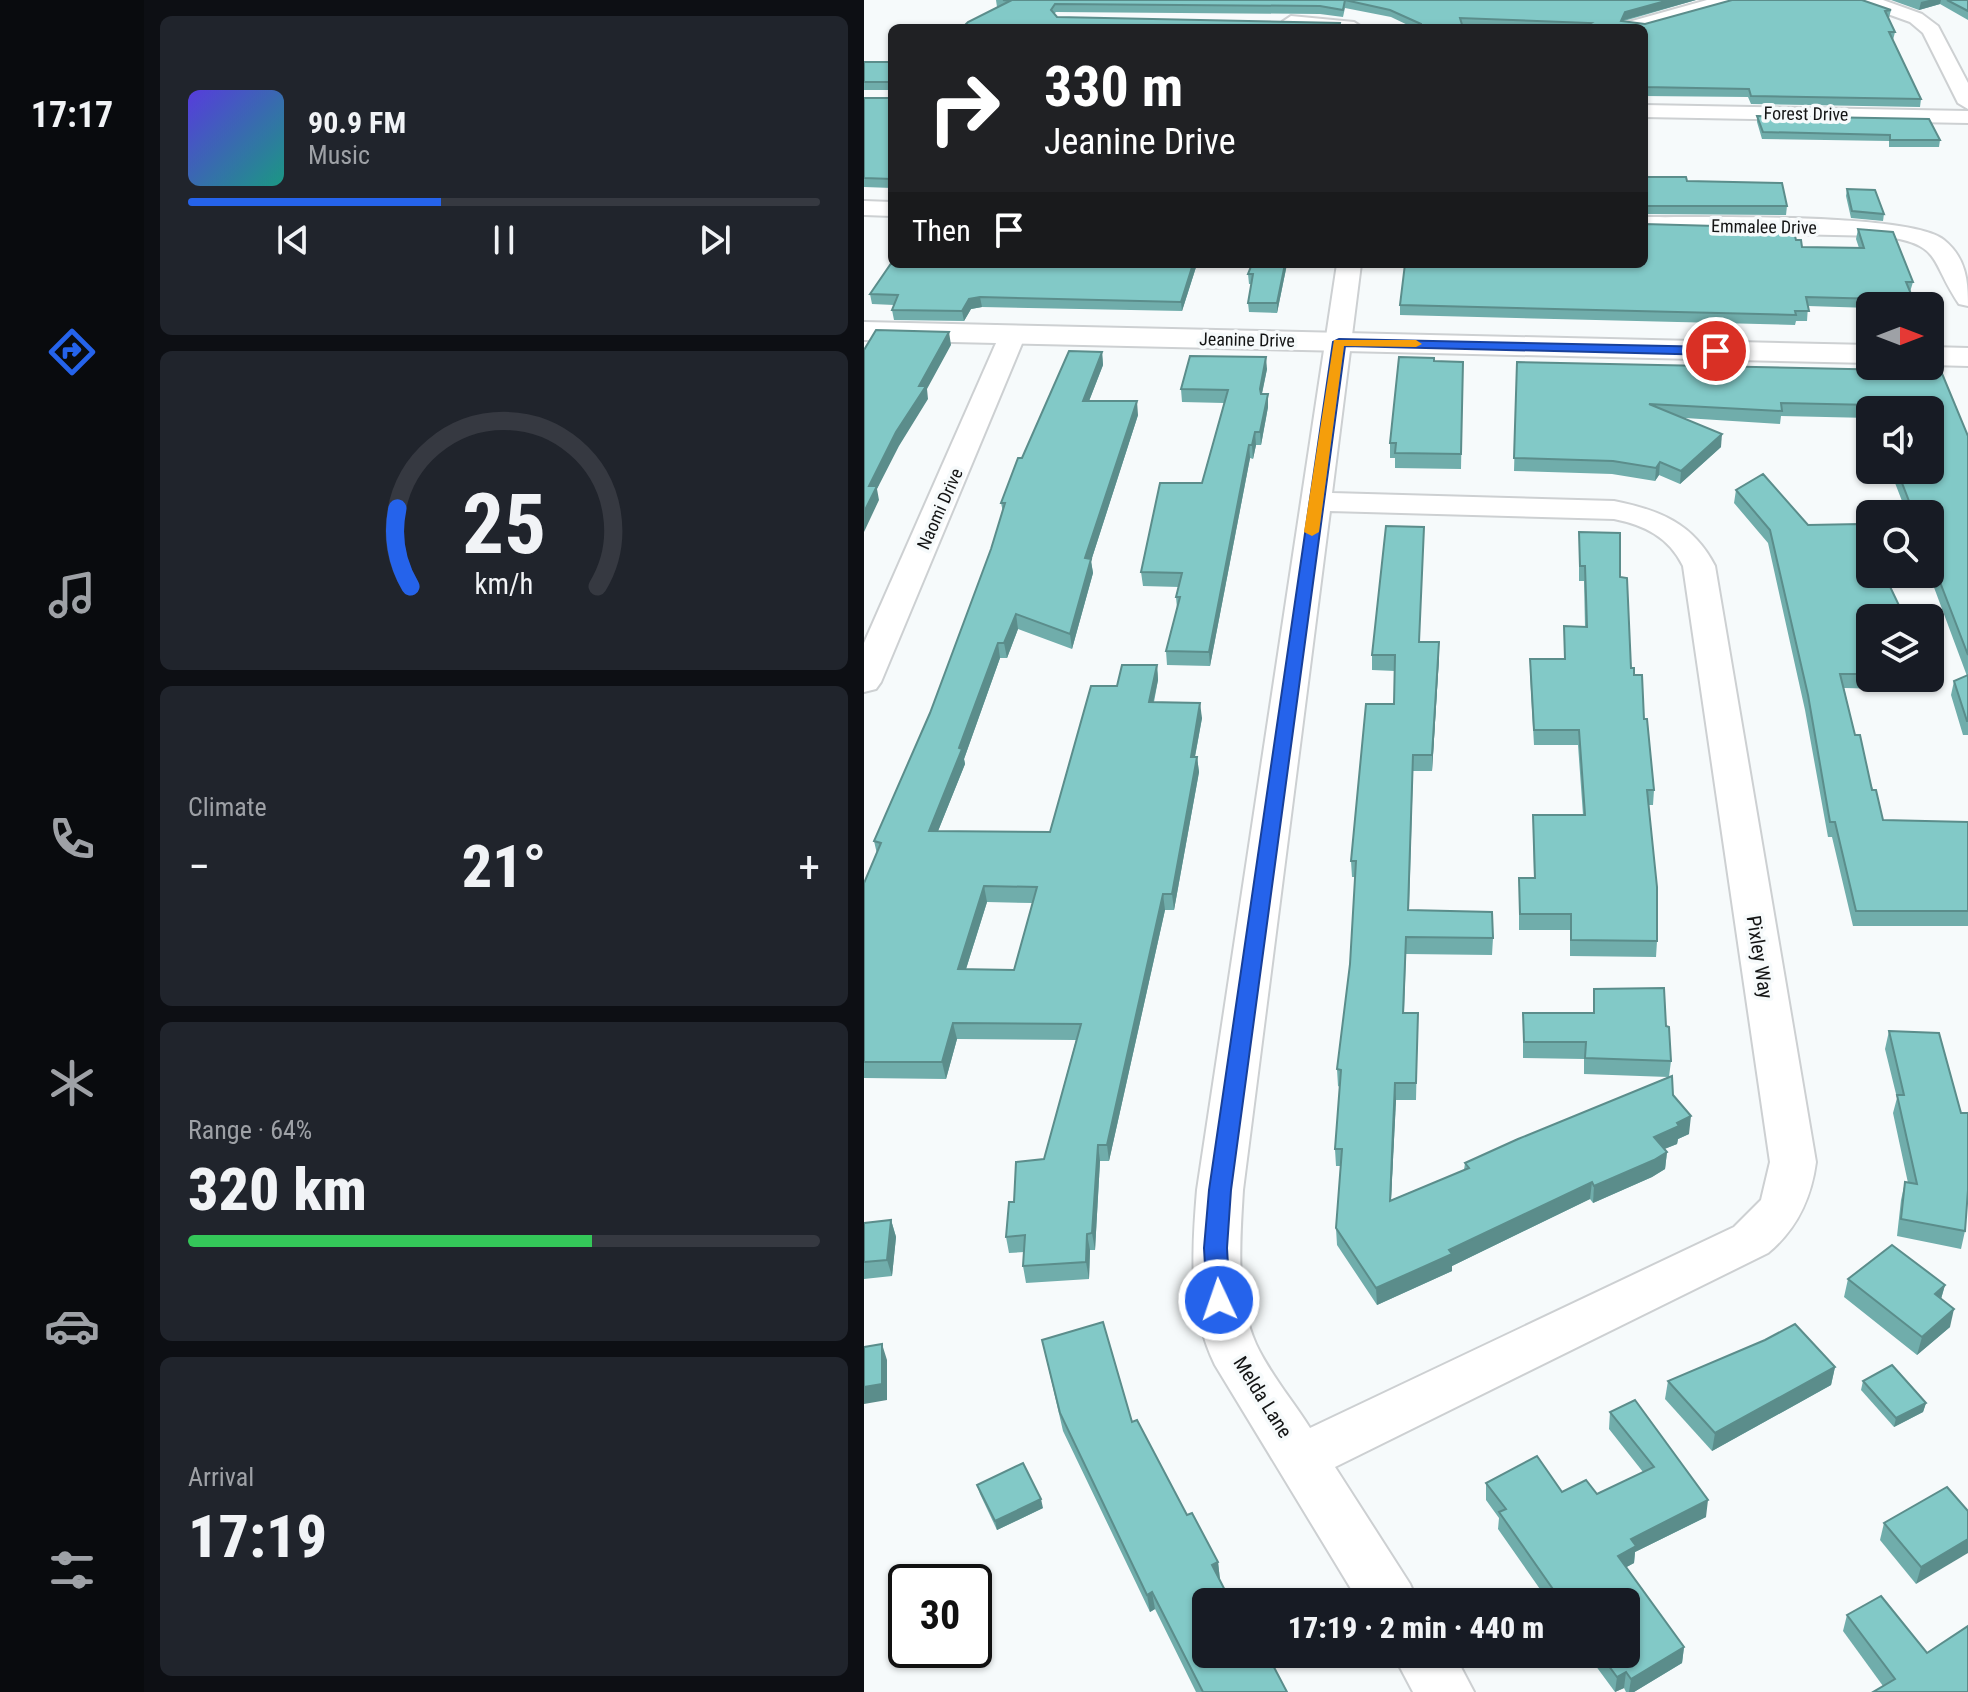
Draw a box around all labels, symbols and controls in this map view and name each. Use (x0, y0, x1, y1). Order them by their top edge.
text: 330 m (1044, 54, 1183, 120)
icon: right (912, 56, 1016, 160)
text: 17:17 (31, 94, 113, 136)
street label: Forest Drive (1763, 102, 1849, 125)
text: 90.9 FM (308, 105, 406, 140)
text: Jeanine Drive (1044, 121, 1236, 163)
text: Music (308, 140, 370, 170)
icon: arrive (987, 208, 1031, 252)
text: Then (912, 213, 971, 248)
street label: Emmalee Drive (1711, 215, 1817, 238)
icon: previous (271, 218, 315, 262)
icon: pause (482, 218, 526, 262)
icon: next (693, 218, 737, 262)
north arrow (1856, 292, 1944, 380)
map controls (1856, 292, 1944, 692)
pin (1682, 317, 1750, 385)
icon: directions (44, 324, 100, 380)
street label: Jeanine Drive (1199, 328, 1295, 351)
icon: arrive (1694, 329, 1738, 373)
button: sound (1856, 396, 1944, 484)
street label: Naomi Drive (912, 465, 967, 553)
text: 25 (462, 475, 546, 572)
button: search (1856, 500, 1944, 588)
icon: music (44, 567, 100, 623)
text: km/h (475, 567, 533, 601)
button: layers (1856, 604, 1944, 692)
text: Climate (188, 792, 267, 822)
icon: phone (44, 811, 100, 867)
text: 21° (462, 831, 546, 902)
text: − (188, 841, 210, 893)
text: + (798, 841, 820, 893)
street label: Pixley Way (1742, 914, 1778, 1000)
icon: climate (44, 1055, 100, 1111)
text: Range · 64% (188, 1115, 312, 1145)
text: 320 km (188, 1154, 367, 1225)
position arrow (1177, 1258, 1261, 1342)
icon: car (44, 1298, 100, 1354)
street label: Melda Lane (1229, 1352, 1297, 1442)
text: Arrival (188, 1462, 254, 1492)
text: 17:19 (188, 1501, 327, 1572)
icon: filters (44, 1542, 100, 1598)
speed limit sign: 30 (888, 1564, 992, 1668)
text: 17:19 · 2 min · 440 m (1288, 1610, 1544, 1645)

